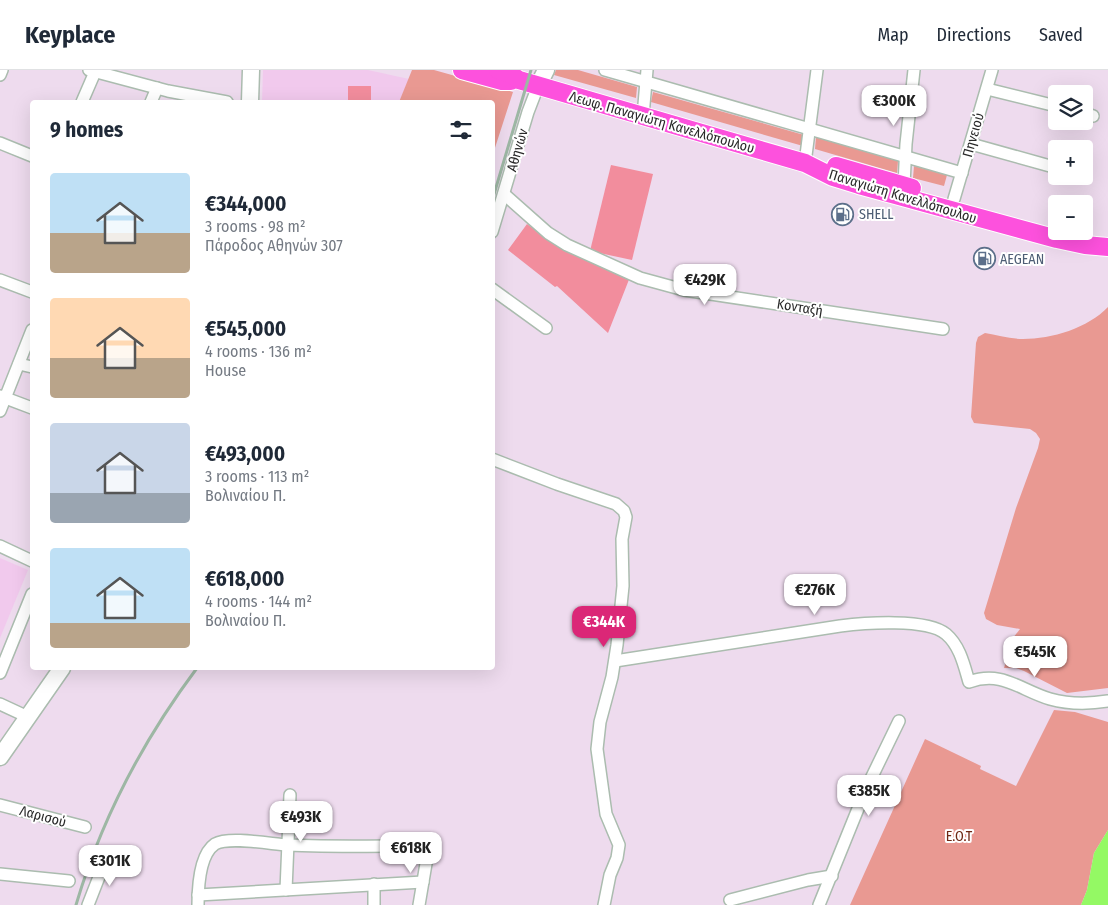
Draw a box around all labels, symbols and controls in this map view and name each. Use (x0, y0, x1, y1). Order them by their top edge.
text: Keyplace (25, 21, 115, 49)
text: Map (877, 24, 909, 46)
text: Directions (937, 24, 1011, 46)
text: Saved (1039, 24, 1083, 46)
pin: €300K (859, 85, 929, 127)
map controls (1048, 85, 1093, 240)
button: layers (1048, 85, 1093, 130)
street label: Λεωφ. Παναγιώτη Κανελλόπουλου (567, 88, 756, 157)
text: €300K (873, 91, 915, 110)
street label: Πηνειού (959, 111, 988, 159)
icon: filters (447, 116, 475, 144)
text: 9 homes (50, 117, 123, 143)
street label: Αθηνών (503, 127, 532, 174)
button: + (1048, 140, 1093, 185)
street label: Παναγιώτη Κανελλόπουλου (827, 166, 979, 227)
text: €344,000 (205, 191, 287, 217)
icon: home (90, 193, 150, 253)
button: − (1048, 195, 1093, 240)
fuel station icon: SHELL (831, 202, 855, 226)
place label: SHELL (859, 206, 893, 223)
text: 3 rooms · 98 m² (205, 217, 306, 236)
text: Πάροδος Αθηνών 307 (205, 236, 343, 255)
fuel station icon: AEGEAN (972, 247, 996, 271)
place label: AEGEAN (1000, 251, 1044, 268)
pin: €429K (670, 264, 740, 306)
text: €429K (684, 270, 726, 289)
street label: Κονταξή (776, 295, 824, 320)
text: €545,000 (205, 316, 286, 342)
icon: home (90, 318, 150, 378)
text: 4 rooms · 136 m² (205, 342, 312, 361)
text: House (205, 361, 246, 380)
text: €493,000 (205, 441, 285, 467)
icon: home (90, 443, 150, 503)
text: 3 rooms · 113 m² (205, 467, 309, 486)
text: Βολιναίου Π. (205, 486, 286, 505)
text: €618,000 (205, 566, 285, 592)
icon: home (90, 568, 150, 628)
pin: €276K (780, 574, 850, 616)
text: €276K (795, 580, 835, 599)
text: 4 rooms · 144 m² (205, 592, 312, 611)
pin: €344K (569, 606, 639, 648)
text: Βολιναίου Π. (205, 611, 286, 630)
text: €344K (583, 612, 625, 631)
pin: €545K (1000, 636, 1070, 678)
text: €545K (1014, 642, 1056, 661)
pin: €385K (834, 774, 904, 817)
text: €385K (848, 781, 890, 800)
pin: €493K (266, 800, 336, 843)
street label: Λαρισού (18, 802, 68, 831)
text: €493K (281, 807, 321, 826)
park label: E.O.T (946, 828, 973, 845)
pin: €618K (376, 832, 446, 874)
text: €618K (391, 838, 431, 857)
pin: €301K (75, 844, 145, 887)
text: €301K (90, 851, 130, 870)

